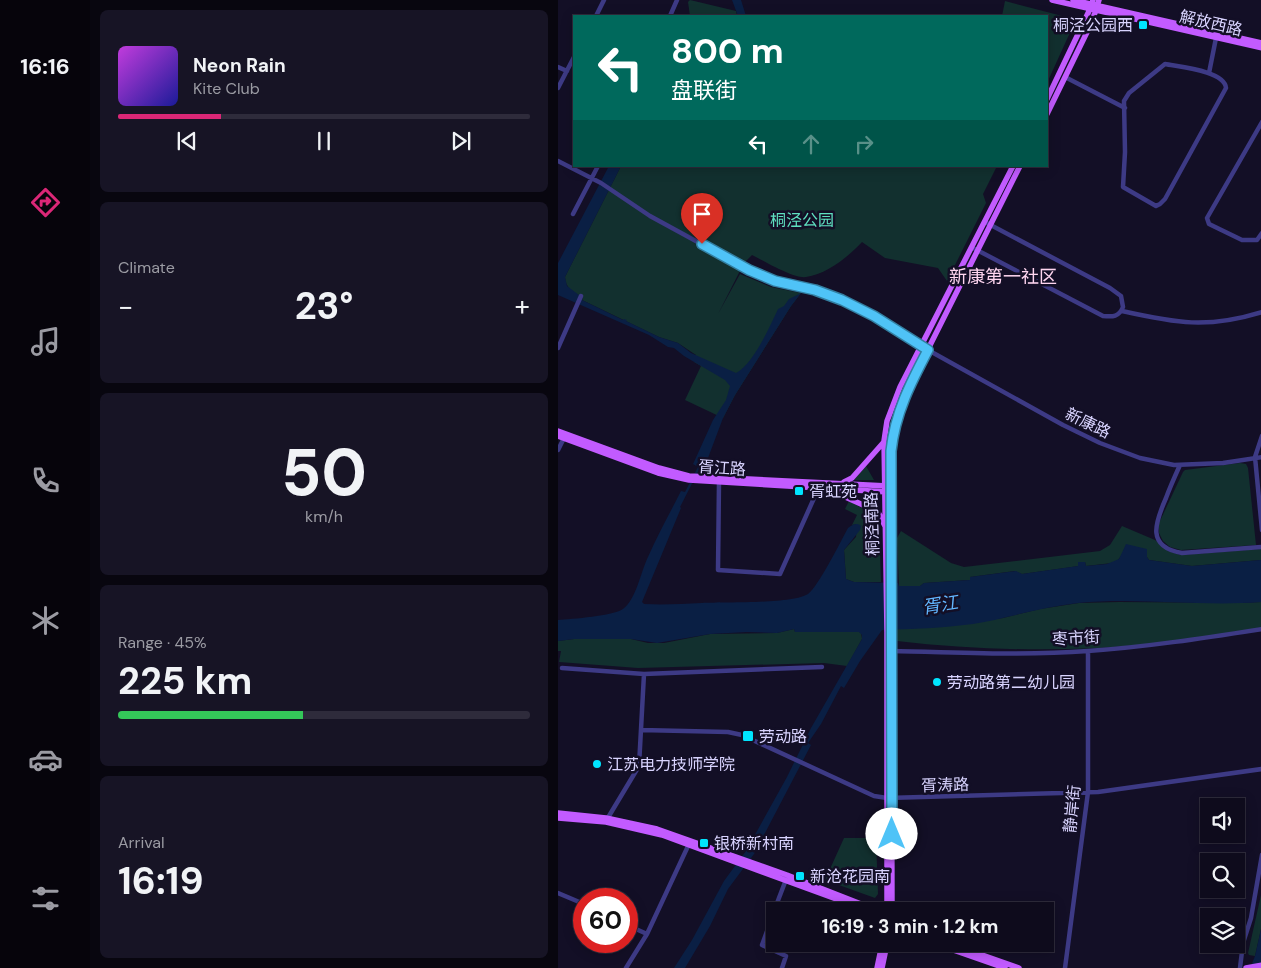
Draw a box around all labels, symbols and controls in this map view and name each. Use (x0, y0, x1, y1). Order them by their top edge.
street label: 解放西路 (1177, 6, 1245, 40)
place label: 桐泾公园西 (1053, 15, 1133, 36)
marker: 桐泾公园西 (1137, 19, 1149, 31)
text: 800 m (671, 28, 784, 74)
icon: left (588, 35, 653, 100)
text: 16:16 (20, 52, 70, 81)
text: Neon Rain (193, 53, 286, 78)
text: 盘联街 (671, 76, 737, 105)
text: Kite Club (193, 78, 260, 99)
icon: previous (173, 127, 201, 155)
icon: pause (310, 127, 338, 155)
icon: next (447, 127, 475, 155)
icon: left (744, 130, 772, 158)
icon: ahead (797, 130, 825, 158)
icon: right (850, 130, 878, 158)
icon: directions (28, 185, 63, 220)
pin (681, 193, 723, 244)
icon: arrive (688, 200, 716, 228)
park label: 桐泾公园 (770, 210, 834, 231)
text: Climate (118, 257, 175, 278)
district label: 新康第一社区 (949, 265, 1057, 289)
text: 23° (295, 281, 353, 331)
text: − (118, 288, 133, 325)
text: + (515, 288, 530, 325)
icon: music (28, 324, 63, 359)
street label: 新康路 (1062, 403, 1114, 443)
text: 50 (281, 431, 367, 515)
street label: 胥江路 (697, 456, 747, 480)
icon: phone (28, 463, 63, 498)
place label: 胥虹苑 (809, 481, 857, 502)
marker: 胥虹苑 (793, 485, 805, 497)
street label: 桐泾南路 (860, 492, 884, 556)
text: km/h (305, 506, 343, 527)
water label: 胥江 (920, 590, 962, 620)
icon: climate (28, 603, 63, 638)
street label: 枣市街 (1051, 626, 1101, 650)
text: Range · 45% (118, 632, 207, 653)
text: 225 km (118, 656, 252, 706)
place label: 劳动路第二幼儿园 (947, 672, 1075, 693)
marker: 劳动路第二幼儿园 (931, 676, 943, 688)
place label: 劳动路 (759, 726, 807, 747)
marker: 劳动路 (741, 729, 755, 743)
icon: car (28, 742, 63, 777)
place label: 江苏电力技师学院 (607, 754, 735, 775)
marker: 江苏电力技师学院 (591, 758, 603, 770)
street label: 胥涛路 (921, 774, 969, 796)
street label: 静岸街 (1059, 784, 1085, 834)
map controls (1200, 798, 1245, 953)
button: sound (1200, 798, 1245, 843)
position arrow (865, 807, 917, 859)
text: Arrival (118, 832, 165, 853)
place label: 银桥新村南 (714, 833, 794, 854)
marker: 银桥新村南 (698, 837, 710, 849)
button: search (1200, 853, 1245, 898)
text: 16:19 (118, 856, 204, 906)
place label: 新沧花园南 (810, 866, 890, 887)
marker: 新沧花园南 (794, 870, 806, 882)
icon: filters (28, 881, 63, 916)
speed limit sign: 60 (573, 888, 638, 953)
button: layers (1200, 908, 1245, 953)
text: 16:19 · 3 min · 1.2 km (822, 914, 998, 939)

